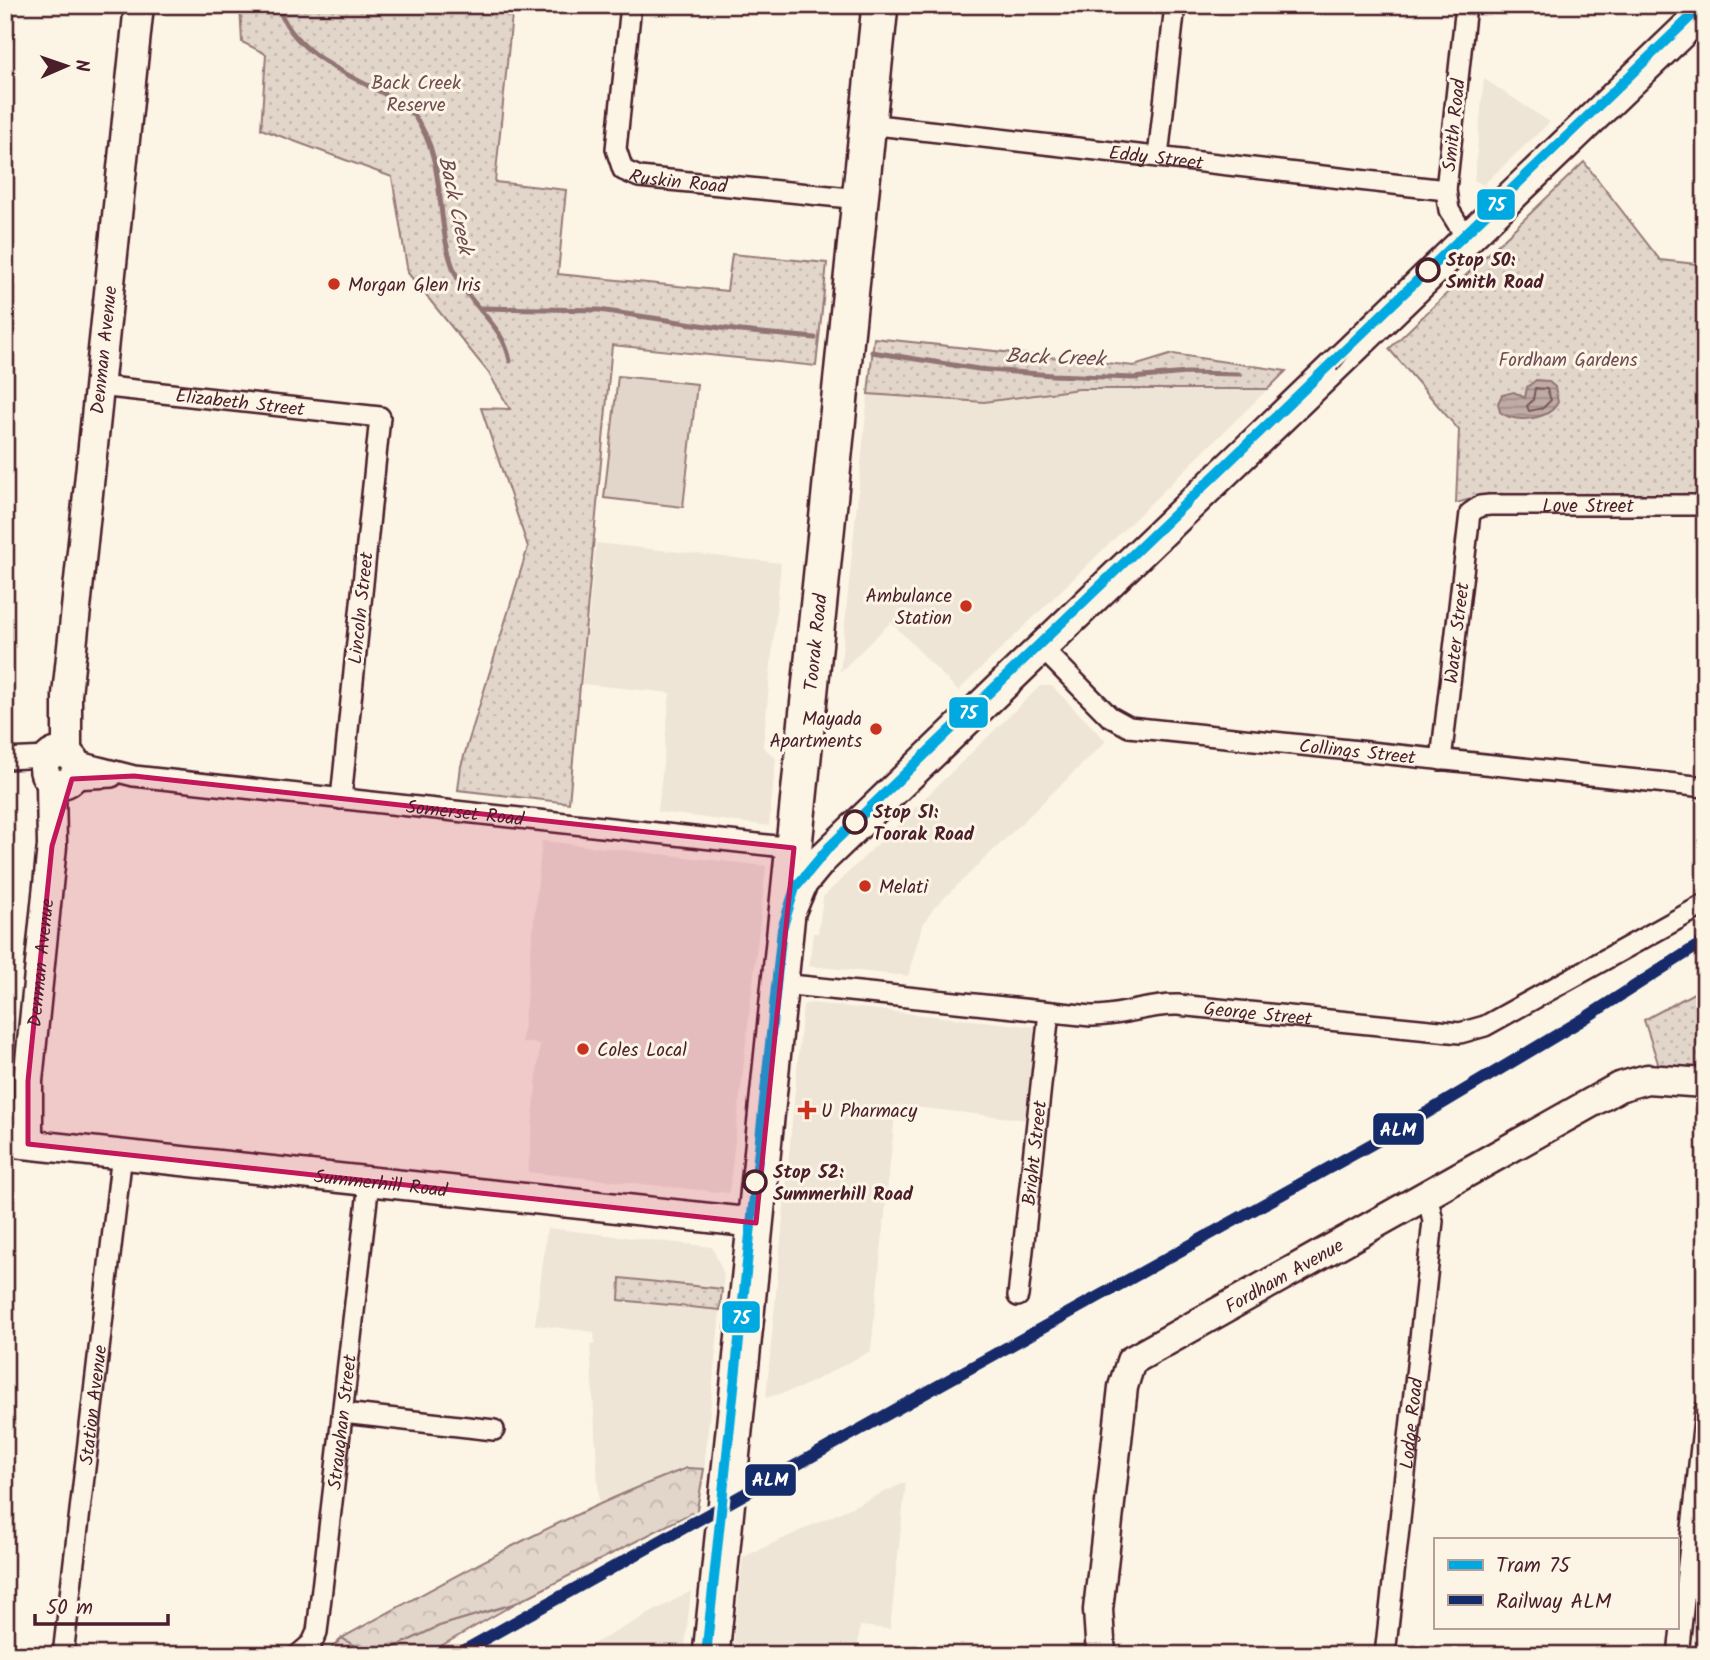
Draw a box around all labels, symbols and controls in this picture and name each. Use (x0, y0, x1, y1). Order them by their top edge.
north arrow (32, 32, 102, 102)
text: N (66, 59, 96, 72)
park label: Back Creek Reserve (371, 69, 461, 121)
street label: Smith Road (1435, 77, 1475, 173)
street label: Eddy Street (1107, 139, 1205, 179)
water label: Back Creek (428, 153, 482, 260)
street label: Ruskin Road (624, 161, 729, 203)
line badge: 75 (1476, 188, 1516, 221)
text: 75 (1487, 191, 1507, 221)
place label: Stop 50: Smith Road (1446, 246, 1544, 298)
marker: Stop 50: Smith Road (1416, 258, 1440, 282)
place label: Morgan Glen Iris (348, 271, 481, 301)
marker: Morgan Glen Iris (326, 276, 342, 292)
street label: Denman Avenue (83, 284, 127, 416)
water label: Back Creek (1005, 340, 1108, 377)
park label: Fordham Gardens (1498, 346, 1638, 376)
street label: Elizabeth Street (174, 382, 307, 426)
street label: Love Street (1542, 492, 1634, 522)
street label: Lincoln Street (341, 550, 383, 666)
street label: Water Street (1437, 580, 1479, 685)
place label: Ambulance Station (866, 582, 952, 634)
street label: Toorak Road (797, 592, 837, 692)
marker: Ambulance Station (958, 598, 974, 614)
line badge: 75 (948, 696, 989, 729)
text: 75 (959, 699, 979, 729)
place label: Mayada Apartments (770, 705, 862, 757)
marker: Mayada Apartments (868, 721, 884, 737)
street label: Collings Street (1298, 732, 1418, 774)
street label: Somerset Road (404, 793, 526, 836)
place label: Stop 51: Toorak Road (873, 798, 975, 850)
marker: Stop 51: Toorak Road (843, 810, 867, 834)
place label: Melati (879, 873, 929, 903)
marker: Melati (857, 878, 873, 894)
street label: Denman Avenue (21, 897, 64, 1028)
street label: George Street (1202, 995, 1314, 1035)
place label: Coles Local (597, 1036, 687, 1066)
marker: Coles Local (575, 1041, 591, 1057)
place label: U Pharmacy (821, 1097, 918, 1127)
street label: Bright Street (1015, 1098, 1056, 1207)
marker: U Pharmacy (799, 1102, 815, 1118)
line badge: ALM (1372, 1112, 1425, 1146)
text: ALM (1380, 1116, 1417, 1146)
place label: Stop 52: Summerhill Road (773, 1158, 914, 1210)
street label: Summerhill Road (312, 1162, 449, 1207)
marker: Stop 52: Summerhill Road (743, 1170, 767, 1194)
street label: Fordham Avenue (1220, 1231, 1350, 1322)
line badge: 75 (721, 1300, 761, 1334)
text: 75 (732, 1304, 752, 1334)
street label: Station Avenue (73, 1343, 116, 1467)
street label: Straughan Street (321, 1352, 366, 1491)
street label: Lodge Road (1393, 1376, 1433, 1471)
line badge: ALM (744, 1463, 797, 1497)
text: ALM (752, 1466, 789, 1496)
legend (1434, 1538, 1678, 1628)
text: Tram 75 (1496, 1550, 1572, 1583)
scale bar (35, 1583, 168, 1627)
text: Railway ALM (1496, 1586, 1612, 1619)
text: 50 m (46, 1592, 93, 1625)

